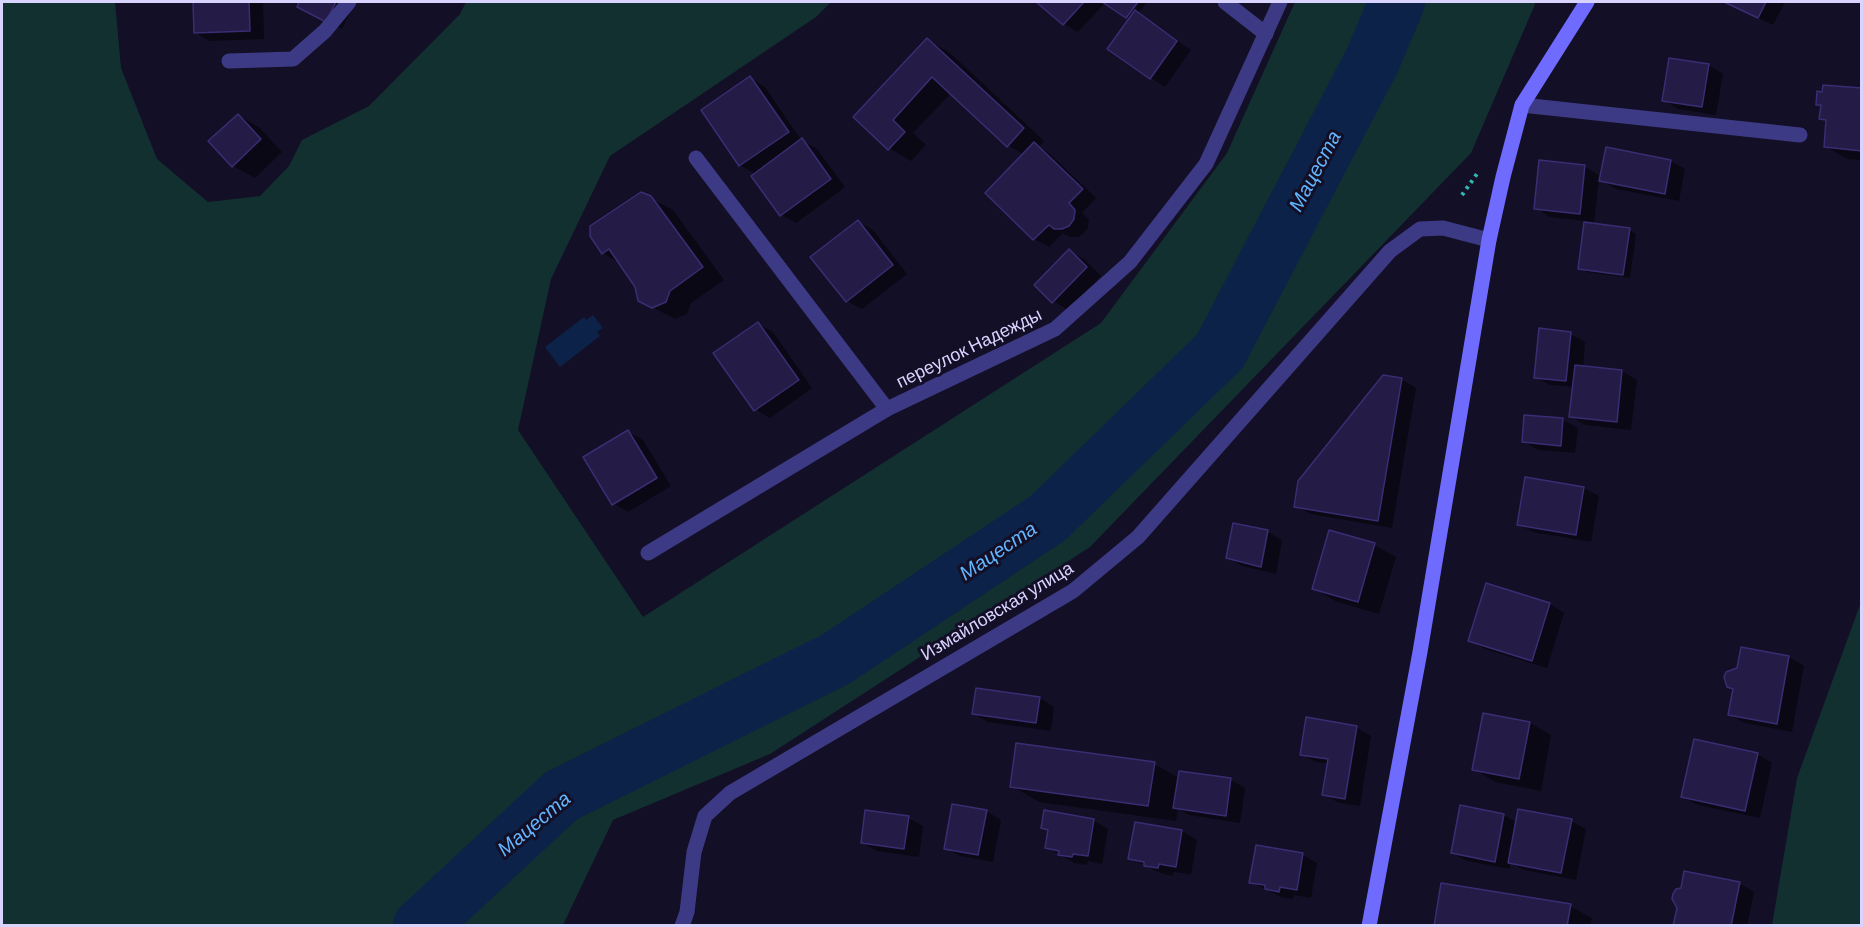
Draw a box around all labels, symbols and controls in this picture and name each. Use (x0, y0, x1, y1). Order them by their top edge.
water label: Мацеста (1284, 127, 1346, 215)
street label: переулок Надежды (893, 303, 1045, 393)
water label: Мацеста (955, 516, 1041, 586)
street label: Измайловская улица (917, 557, 1077, 665)
water label: Мацеста (493, 787, 575, 861)

